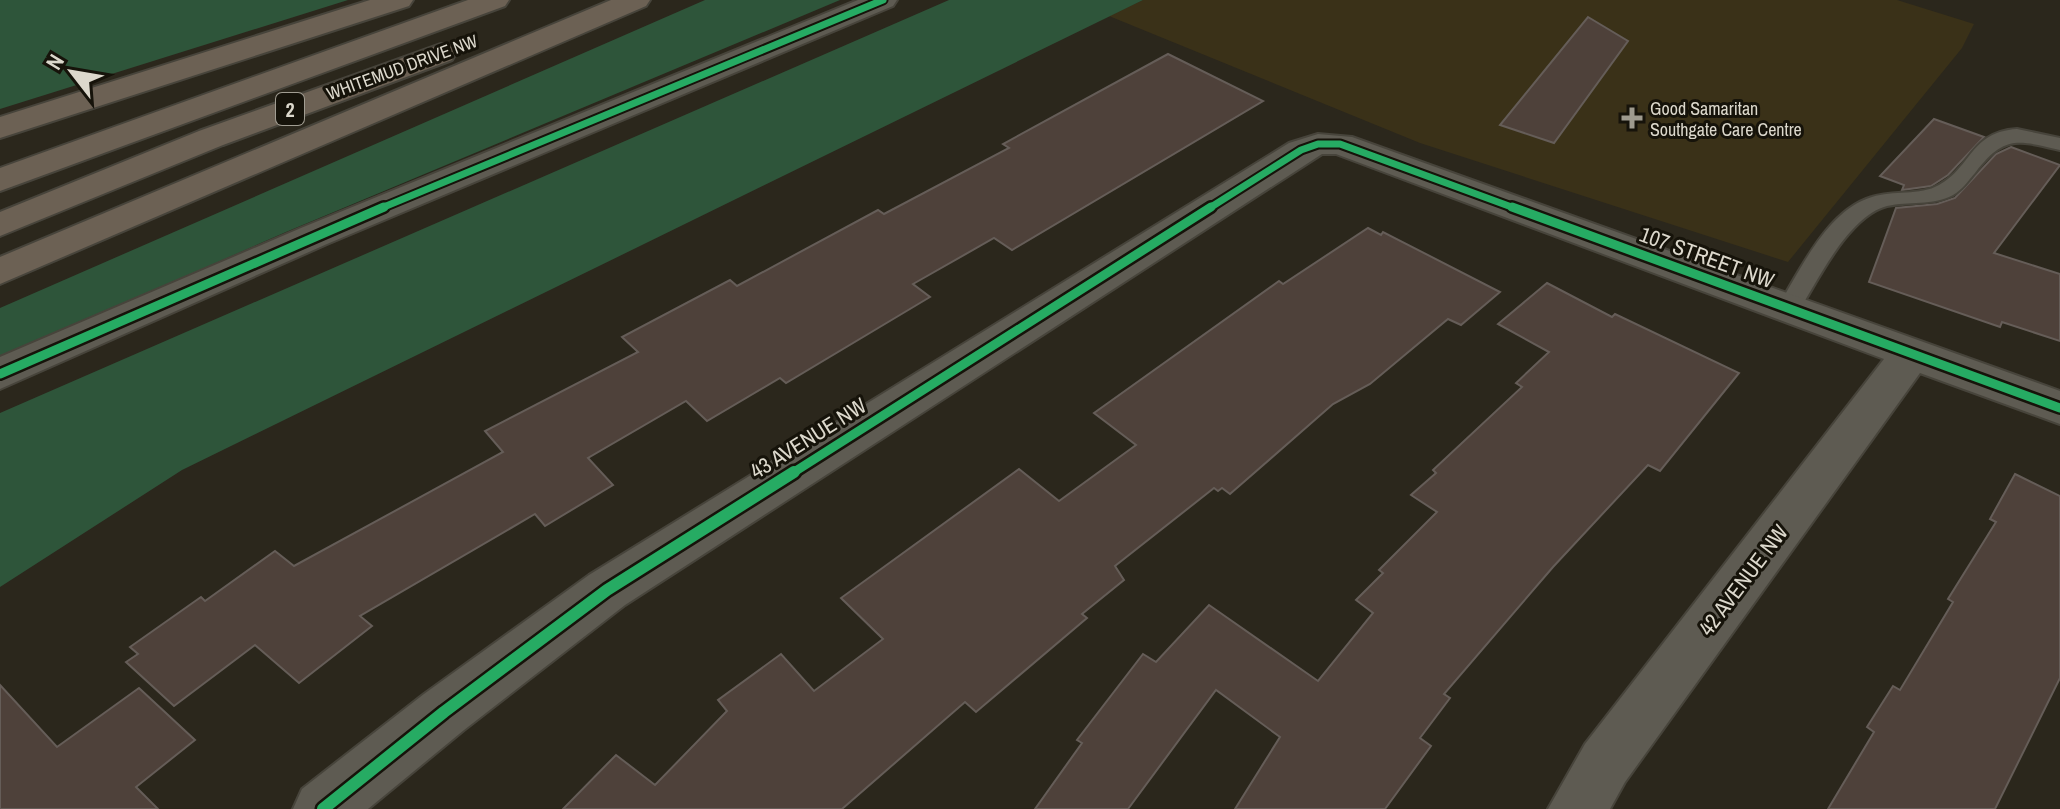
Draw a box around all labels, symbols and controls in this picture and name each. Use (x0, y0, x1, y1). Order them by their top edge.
street label: WHITEMUD DRIVE NW (323, 28, 481, 106)
north arrow (32, 32, 112, 112)
text: N (39, 48, 71, 75)
road number: 2 (276, 93, 304, 125)
place label: Good Samaritan Southgate Care Centre (1650, 96, 1802, 142)
marker: Good Samaritan Southgate Care Centre (1621, 107, 1643, 129)
street label: 107 STREET NW (1636, 219, 1778, 295)
street label: 43 AVENUE NW (744, 390, 872, 486)
street label: 42 AVENUE NW (1691, 518, 1795, 642)

